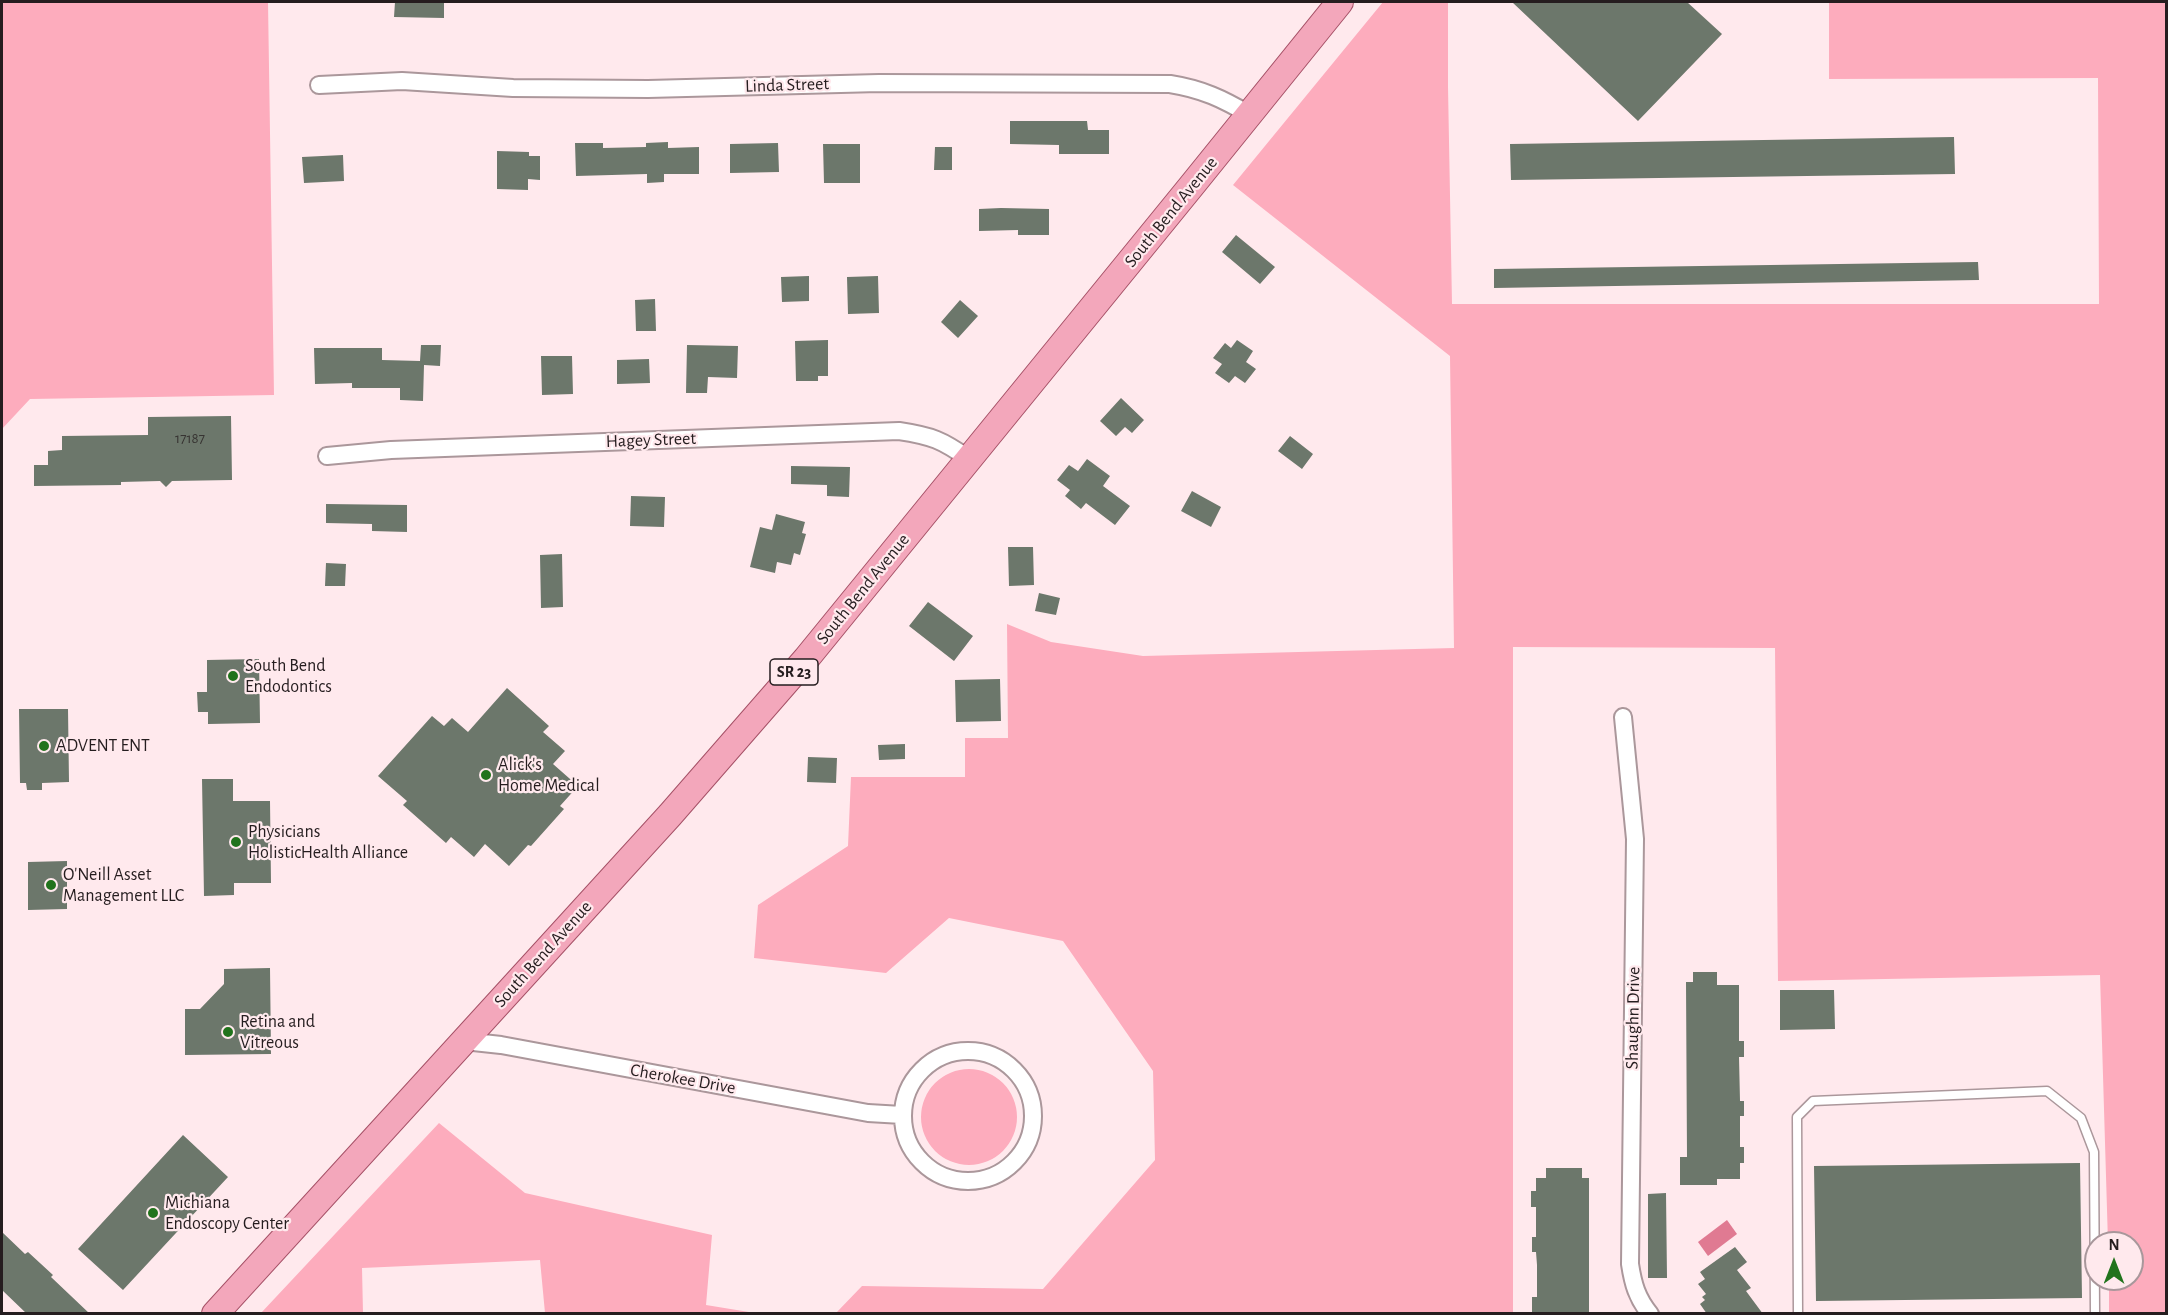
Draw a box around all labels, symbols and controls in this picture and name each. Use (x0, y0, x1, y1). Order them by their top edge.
street label: Linda Street (745, 73, 829, 97)
street label: South Bend Avenue (1120, 152, 1222, 272)
street label: Hagey Street (605, 428, 697, 452)
house number: 17187 (175, 429, 205, 447)
street label: South Bend Avenue (812, 529, 914, 649)
place label: South Bend Endodontics (245, 655, 332, 698)
road number: SR 23 (770, 659, 818, 685)
marker: South Bend Endodontics (226, 669, 240, 683)
place label: ADVENT ENT (56, 735, 150, 757)
marker: ADVENT ENT (37, 739, 51, 753)
place label: Alick's Home Medical (498, 754, 600, 796)
marker: Alick's Home Medical (479, 768, 493, 782)
place label: Physicians HolisticHealth Alliance (248, 821, 408, 864)
marker: Physicians HolisticHealth Alliance (229, 835, 243, 849)
place label: O'Neill Asset Management LLC (63, 864, 184, 906)
marker: O'Neill Asset Management LLC (44, 878, 58, 892)
street label: South Bend Avenue (489, 896, 597, 1012)
street label: Shaughn Drive (1621, 966, 1645, 1070)
place label: Retina and Vitreous (240, 1011, 315, 1054)
marker: Retina and Vitreous (221, 1025, 235, 1039)
street label: Cherokee Drive (629, 1059, 737, 1099)
place label: Michiana Endoscopy Center (165, 1192, 289, 1234)
marker: Michiana Endoscopy Center (146, 1206, 160, 1220)
north arrow (2084, 1231, 2144, 1291)
text: N (2108, 1237, 2120, 1253)

